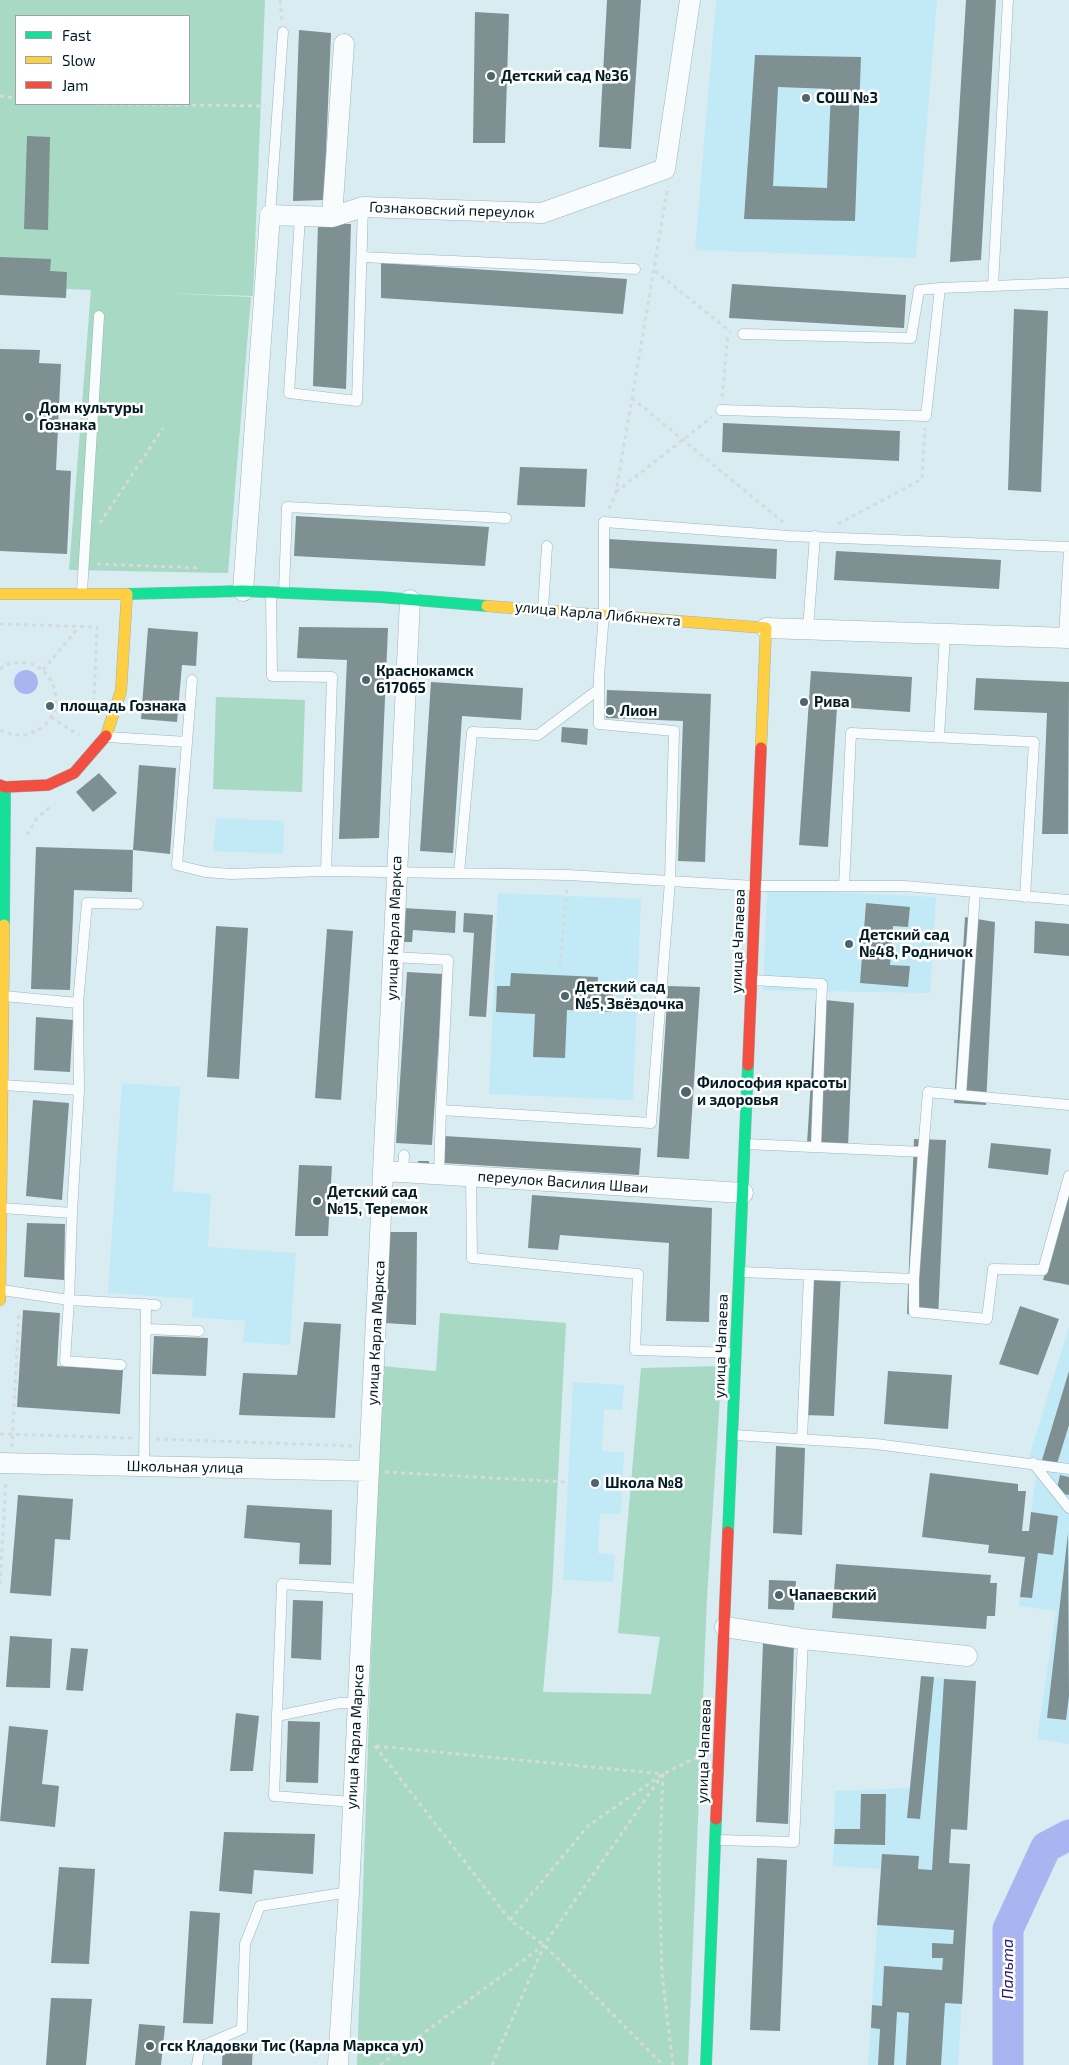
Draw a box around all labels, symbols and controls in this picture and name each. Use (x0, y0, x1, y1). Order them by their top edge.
legend (15, 15, 190, 105)
text: Fast (62, 26, 91, 44)
text: Slow (62, 51, 96, 69)
place label: Детский сад №36 (501, 67, 629, 85)
marker: Детский сад №36 (485, 70, 497, 82)
text: Jam (62, 76, 88, 94)
place label: СОШ №3 (816, 89, 878, 107)
marker: СОШ №3 (800, 92, 812, 104)
street label: Гознаковский переулок (369, 198, 535, 222)
place label: Дом культуры Гознака (39, 399, 143, 434)
marker: Дом культуры Гознака (23, 411, 35, 423)
street label: улица Карла Либкнехта (514, 598, 682, 630)
place label: Краснокамск 617065 (376, 662, 474, 697)
marker: Краснокамск 617065 (360, 674, 372, 686)
place label: Рива (814, 693, 850, 711)
marker: Рива (798, 696, 810, 708)
place label: площадь Гознака (60, 697, 186, 715)
marker: площадь Гознака (44, 700, 56, 712)
place label: Лион (620, 702, 657, 720)
marker: Лион (604, 705, 616, 717)
street label: улица Карла Маркса (382, 855, 406, 1001)
street label: улица Чапаева (727, 888, 749, 994)
place label: Детский сад №48, Родничок (859, 926, 973, 961)
marker: Детский сад №48, Родничок (843, 938, 855, 950)
place label: Детский сад №5, Звёздочка (575, 978, 684, 1013)
marker: Детский сад №5, Звёздочка (559, 990, 571, 1002)
place label: Философия красоты и здоровья (697, 1074, 847, 1109)
marker: Философия красоты и здоровья (679, 1085, 693, 1099)
street label: переулок Василия Шваи (477, 1167, 649, 1197)
place label: Детский сад №15, Теремок (327, 1183, 428, 1218)
marker: Детский сад №15, Теремок (311, 1195, 323, 1207)
street label: улица Карла Маркса (363, 1260, 389, 1406)
street label: улица Чапаева (710, 1293, 732, 1399)
street label: Школьная улица (126, 1457, 244, 1477)
place label: Школа №8 (605, 1474, 683, 1492)
marker: Школа №8 (589, 1477, 601, 1489)
place label: Чапаевский (789, 1586, 877, 1604)
marker: Чапаевский (773, 1589, 785, 1601)
street label: улица Карла Маркса (342, 1664, 368, 1810)
street label: улица Чапаева (693, 1698, 715, 1804)
water label: Пальта (998, 1939, 1018, 1999)
place label: гск Кладовки Тис (Карла Маркса ул) (160, 2037, 424, 2055)
marker: гск Кладовки Тис (Карла Маркса ул) (144, 2040, 156, 2052)

